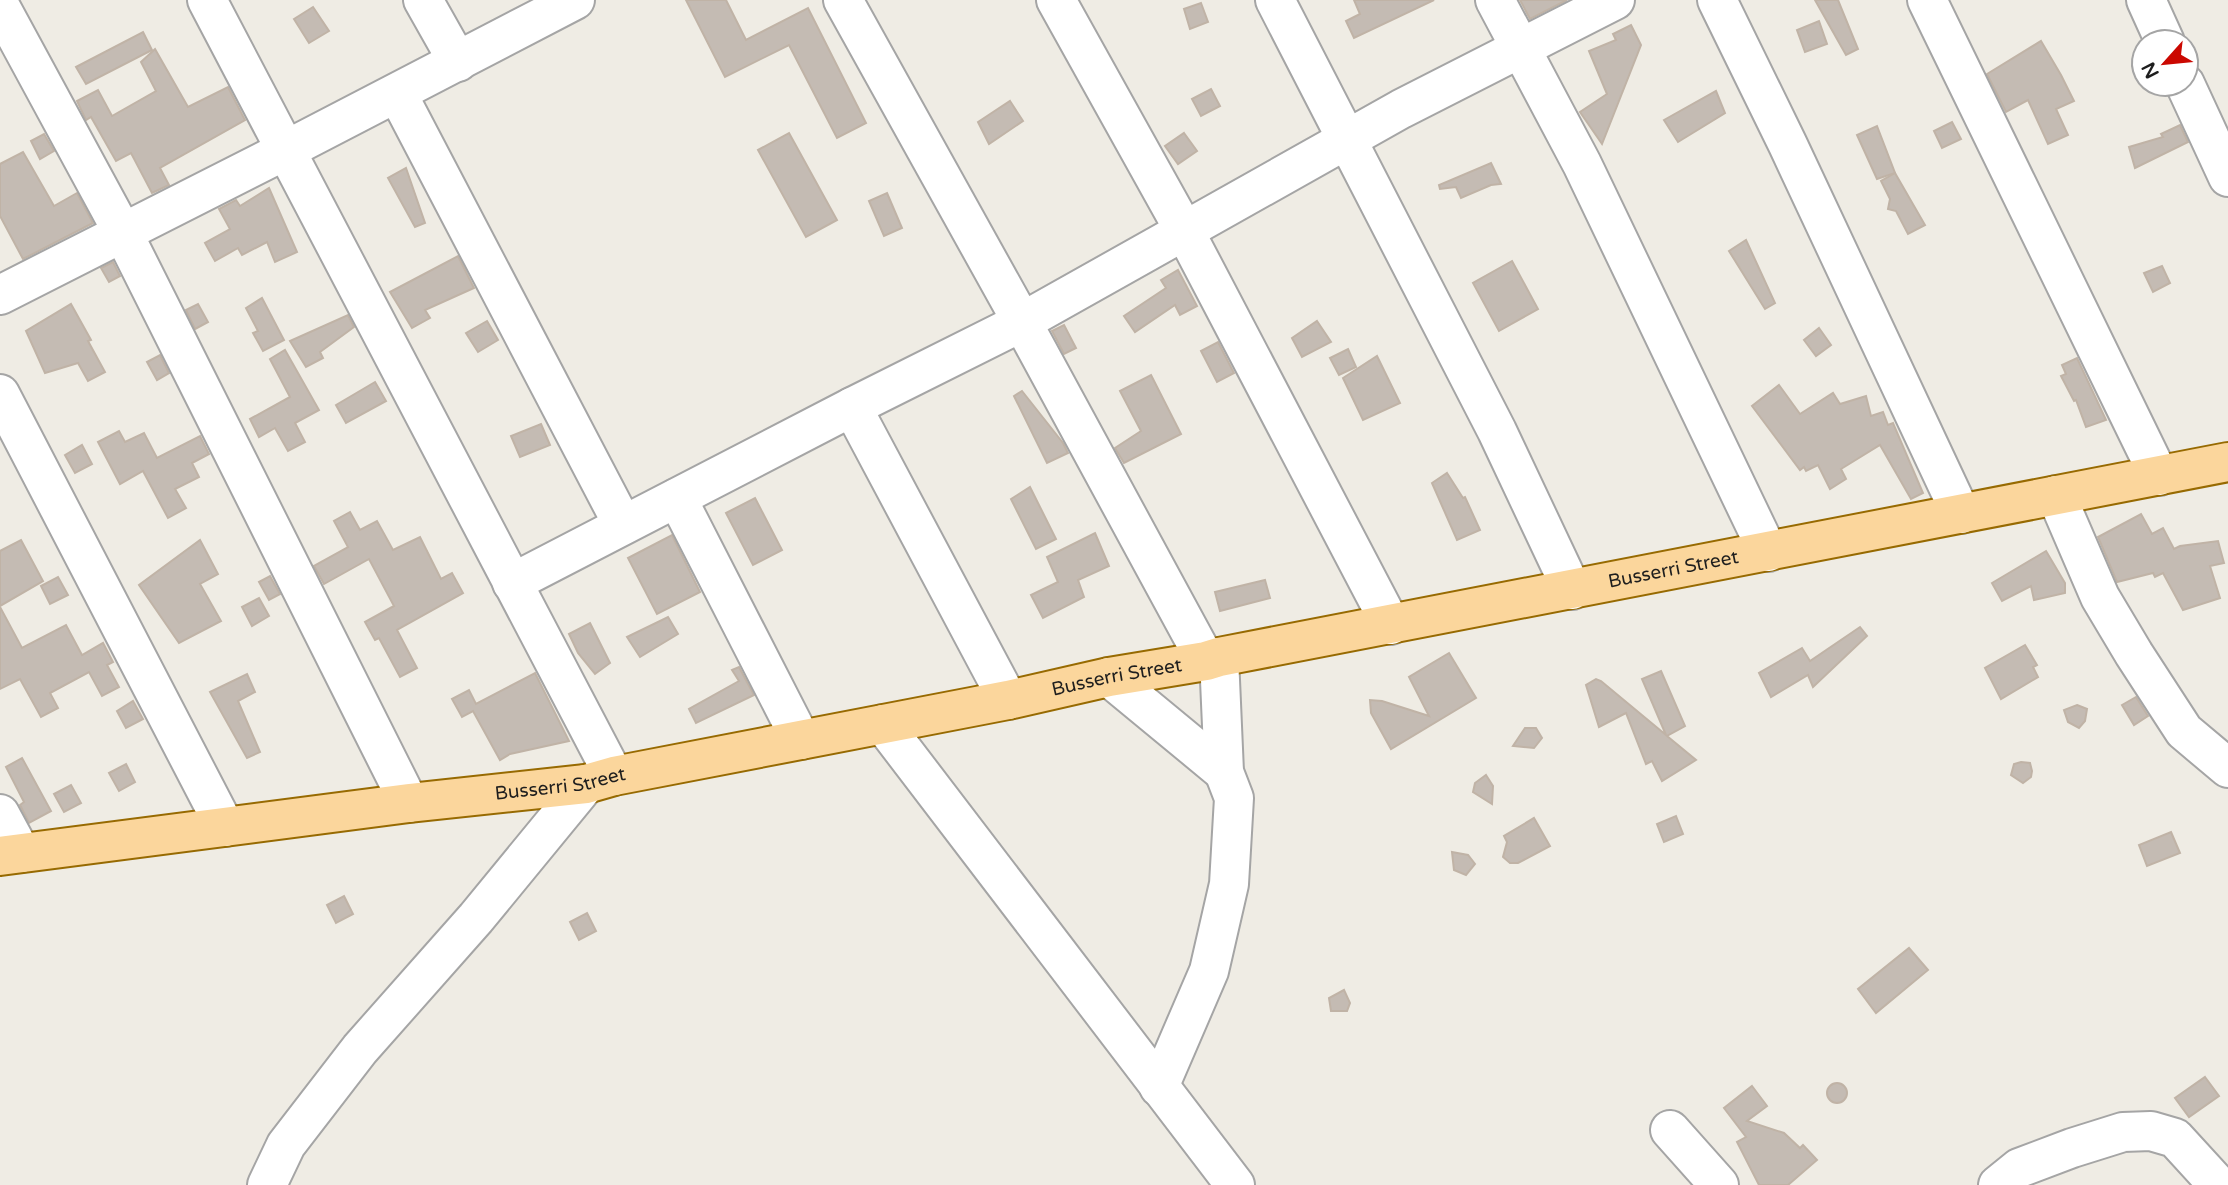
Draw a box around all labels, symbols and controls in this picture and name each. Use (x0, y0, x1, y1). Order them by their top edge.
north arrow (2130, 28, 2200, 98)
text: N (2137, 58, 2164, 82)
street label: Busserri Street (1606, 546, 1740, 593)
street label: Busserri Street (1049, 654, 1184, 701)
street label: Busserri Street (494, 763, 627, 805)

